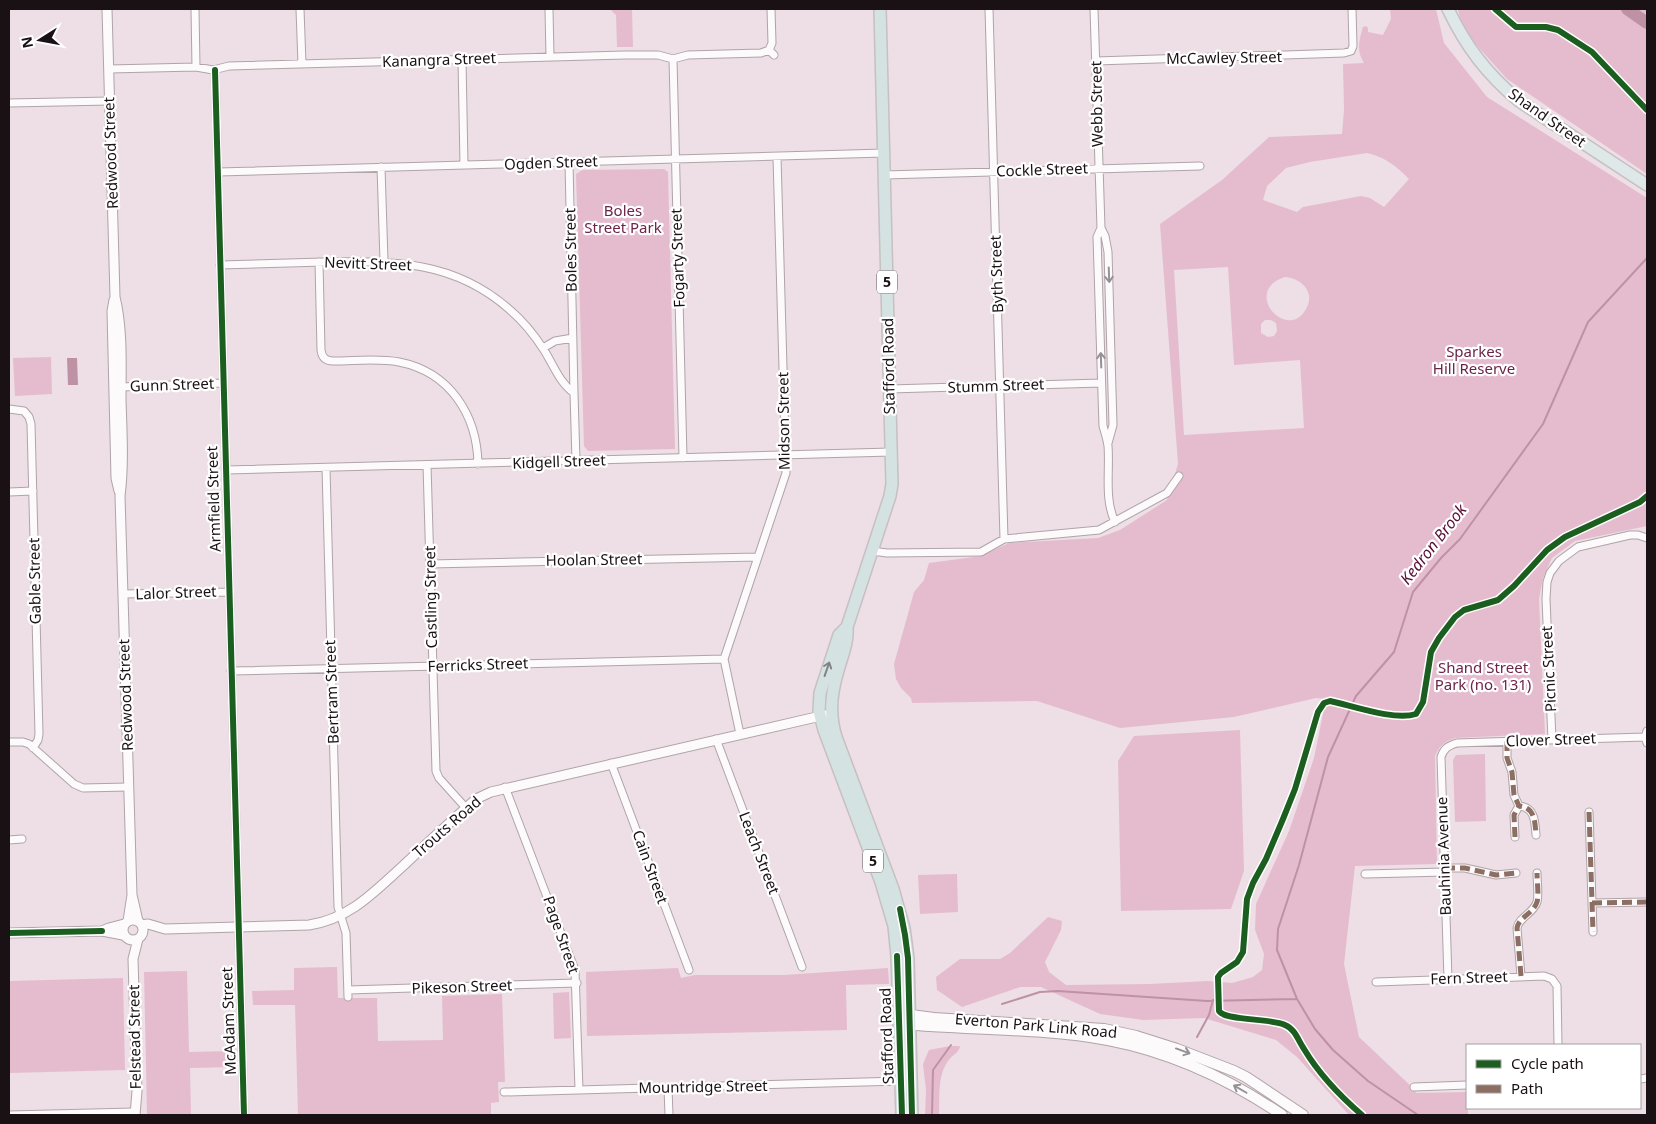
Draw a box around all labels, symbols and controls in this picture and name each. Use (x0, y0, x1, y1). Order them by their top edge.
north arrow (15, 15, 65, 65)
text: N (16, 35, 37, 50)
street label: McCawley Street (1166, 46, 1283, 68)
street label: Kanangra Street (382, 47, 497, 71)
street label: Webb Street (1085, 60, 1107, 147)
street label: Shand Street (1505, 83, 1591, 152)
street label: Redwood Street (98, 96, 122, 209)
street label: Ogden Street (504, 150, 599, 174)
street label: Cockle Street (996, 157, 1089, 181)
park label: Boles Street Park (584, 200, 662, 237)
street label: Boles Street (559, 207, 581, 292)
street label: Fogarty Street (665, 207, 689, 308)
street label: Byth Street (985, 234, 1007, 313)
street label: Nevitt Street (324, 251, 413, 275)
one-way arrow (1104, 267, 1114, 283)
road number: 5 (877, 270, 897, 294)
street label: Stafford Road (877, 318, 899, 414)
park label: Sparkes Hill Reserve (1433, 341, 1515, 378)
one-way arrow (1096, 353, 1105, 369)
street label: Midson Street (772, 371, 794, 470)
street label: Gunn Street (129, 373, 215, 395)
street label: Stumm Street (947, 373, 1045, 397)
street label: Armfield Street (201, 445, 225, 552)
street label: Kidgell Street (512, 449, 607, 473)
water label: Kedron Brook (1395, 498, 1472, 589)
street label: Gable Street (23, 537, 45, 625)
street label: Castling Street (419, 545, 441, 648)
street label: Hoolan Street (546, 548, 643, 570)
street label: Lalor Street (135, 581, 217, 603)
street label: Picnic Street (1536, 625, 1560, 713)
street label: Redwood Street (113, 638, 137, 751)
street label: Bertram Street (319, 639, 343, 744)
street label: Ferricks Street (427, 652, 529, 676)
park label: Shand Street Park (no. 131) (1435, 657, 1531, 694)
one-way arrow (823, 662, 832, 678)
street label: Clover Street (1506, 727, 1597, 751)
street label: Trouts Road (408, 791, 485, 861)
street label: Bauhinia Avenue (1431, 796, 1455, 916)
street label: Leach Street (735, 808, 785, 897)
street label: Cain Street (628, 827, 674, 907)
road number: 5 (863, 849, 883, 872)
street label: Page Street (539, 893, 585, 977)
street label: McAdam Street (216, 966, 240, 1075)
street label: Fern Street (1430, 966, 1509, 988)
street label: Pikeson Street (411, 974, 513, 998)
street label: Felstead Street (123, 984, 145, 1089)
street label: Stafford Road (874, 987, 898, 1085)
street label: Everton Park Link Road (954, 1008, 1118, 1042)
legend (1466, 1044, 1641, 1109)
one-way arrow (1175, 1047, 1190, 1056)
text: Cycle path (1511, 1053, 1584, 1073)
street label: Mountridge Street (638, 1075, 768, 1097)
text: Path (1511, 1078, 1543, 1098)
one-way arrow (1233, 1084, 1248, 1094)

